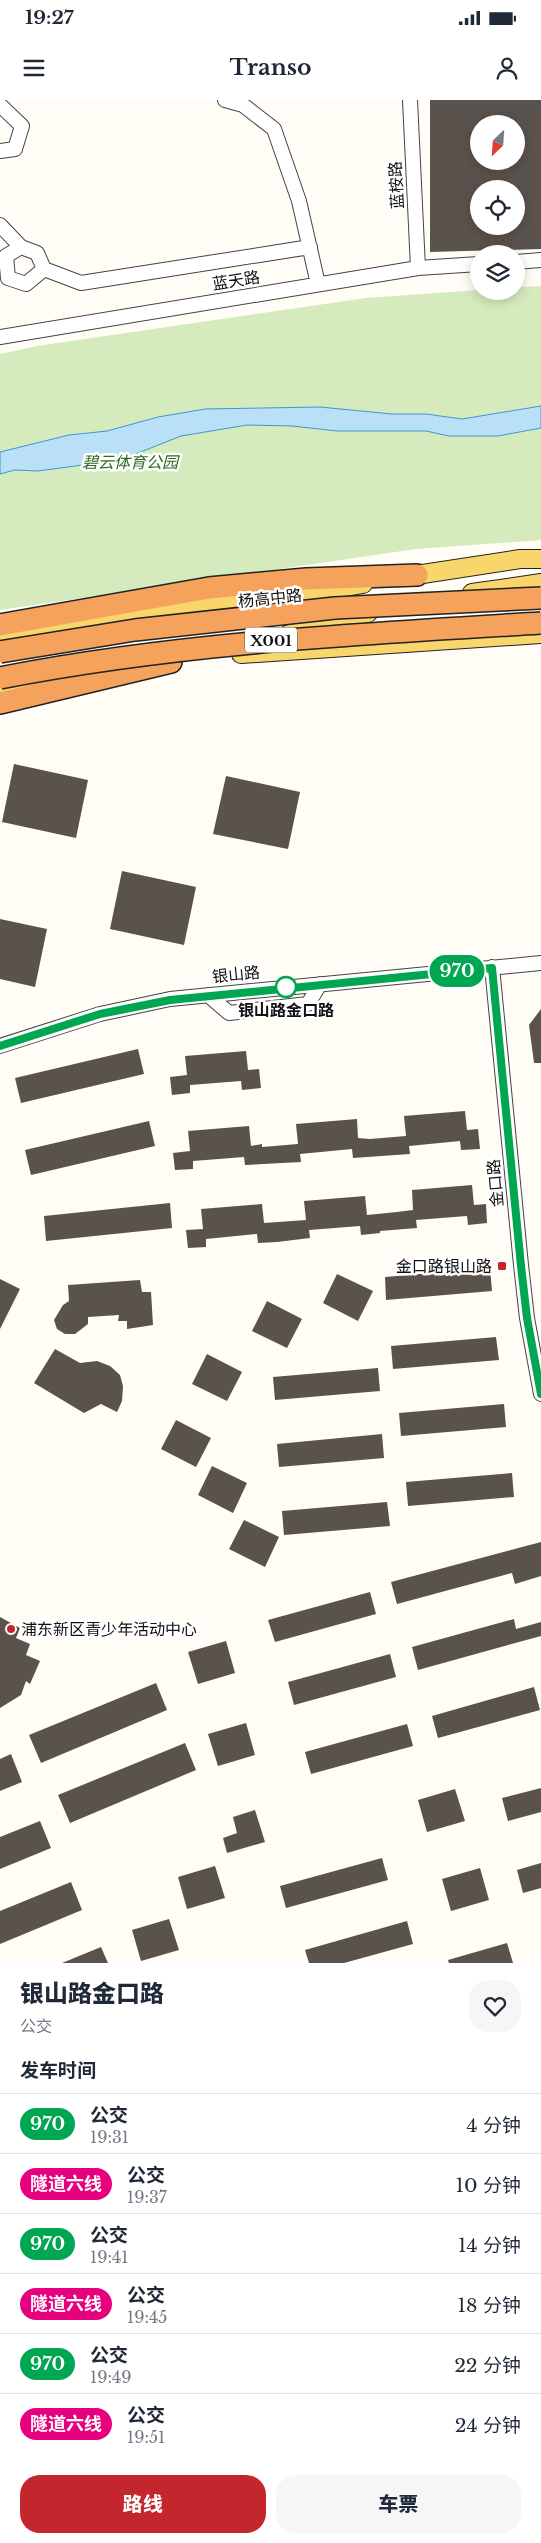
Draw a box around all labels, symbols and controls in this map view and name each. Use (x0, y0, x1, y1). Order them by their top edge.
text: 19:27 (25, 6, 74, 29)
icon: menu (20, 54, 48, 82)
text: Transo (230, 54, 311, 81)
icon: person (493, 54, 521, 82)
north arrow (470, 115, 525, 170)
map controls (470, 115, 525, 300)
street label: 蓝桉路 (385, 161, 407, 209)
button: locate (470, 180, 525, 235)
button: layers (470, 245, 525, 300)
street label: 蓝天路 (211, 266, 261, 294)
park label: 碧云体育公园 (82, 452, 180, 472)
street label: 杨高中路 (237, 585, 303, 611)
road number: X001 (245, 628, 297, 652)
line badge: 970 (428, 955, 486, 987)
text: 970 (439, 960, 475, 982)
street label: 银山路 (211, 962, 261, 986)
marker: 银山路金口路 (275, 976, 297, 998)
place label: 银山路金口路 (238, 1000, 334, 1020)
street label: 金口路 (483, 1158, 507, 1208)
place label: 金口路银山路 (396, 1256, 492, 1276)
marker: 金口路银山路 (496, 1260, 508, 1272)
place label: 浦东新区青少年活动中心 (21, 1619, 197, 1639)
marker: 浦东新区青少年活动中心 (5, 1623, 17, 1635)
text: 银山路金口路 (20, 1979, 164, 2008)
button: heart (469, 1980, 521, 2032)
text: 公交 (20, 2016, 52, 2036)
text: 发车时间 (20, 2059, 96, 2082)
text: 公交 (90, 2104, 128, 2127)
text: 970 (30, 2113, 65, 2135)
text: 4 分钟 (466, 2114, 521, 2137)
text: 19:31 (90, 2127, 129, 2147)
text: 公交 (127, 2164, 165, 2187)
text: 隧道六线 (30, 2173, 102, 2195)
text: 10 分钟 (456, 2174, 521, 2197)
text: 19:37 (127, 2187, 167, 2207)
text: 公交 (90, 2224, 128, 2247)
text: 970 (30, 2233, 65, 2255)
text: 14 分钟 (458, 2234, 521, 2257)
text: 19:41 (90, 2247, 129, 2267)
text: 公交 (127, 2284, 165, 2307)
text: 隧道六线 (30, 2293, 102, 2315)
text: 18 分钟 (458, 2294, 521, 2317)
text: 19:45 (127, 2307, 167, 2327)
text: 公交 (90, 2344, 128, 2367)
text: 970 (30, 2353, 65, 2375)
text: 22 分钟 (454, 2354, 521, 2377)
text: 19:49 (90, 2367, 132, 2387)
text: 公交 (127, 2404, 165, 2427)
text: 隧道六线 (30, 2413, 102, 2435)
text: 24 分钟 (455, 2414, 521, 2437)
text: 19:51 (127, 2427, 165, 2447)
button: 路线 (20, 2475, 266, 2533)
button: 车票 (276, 2475, 521, 2533)

